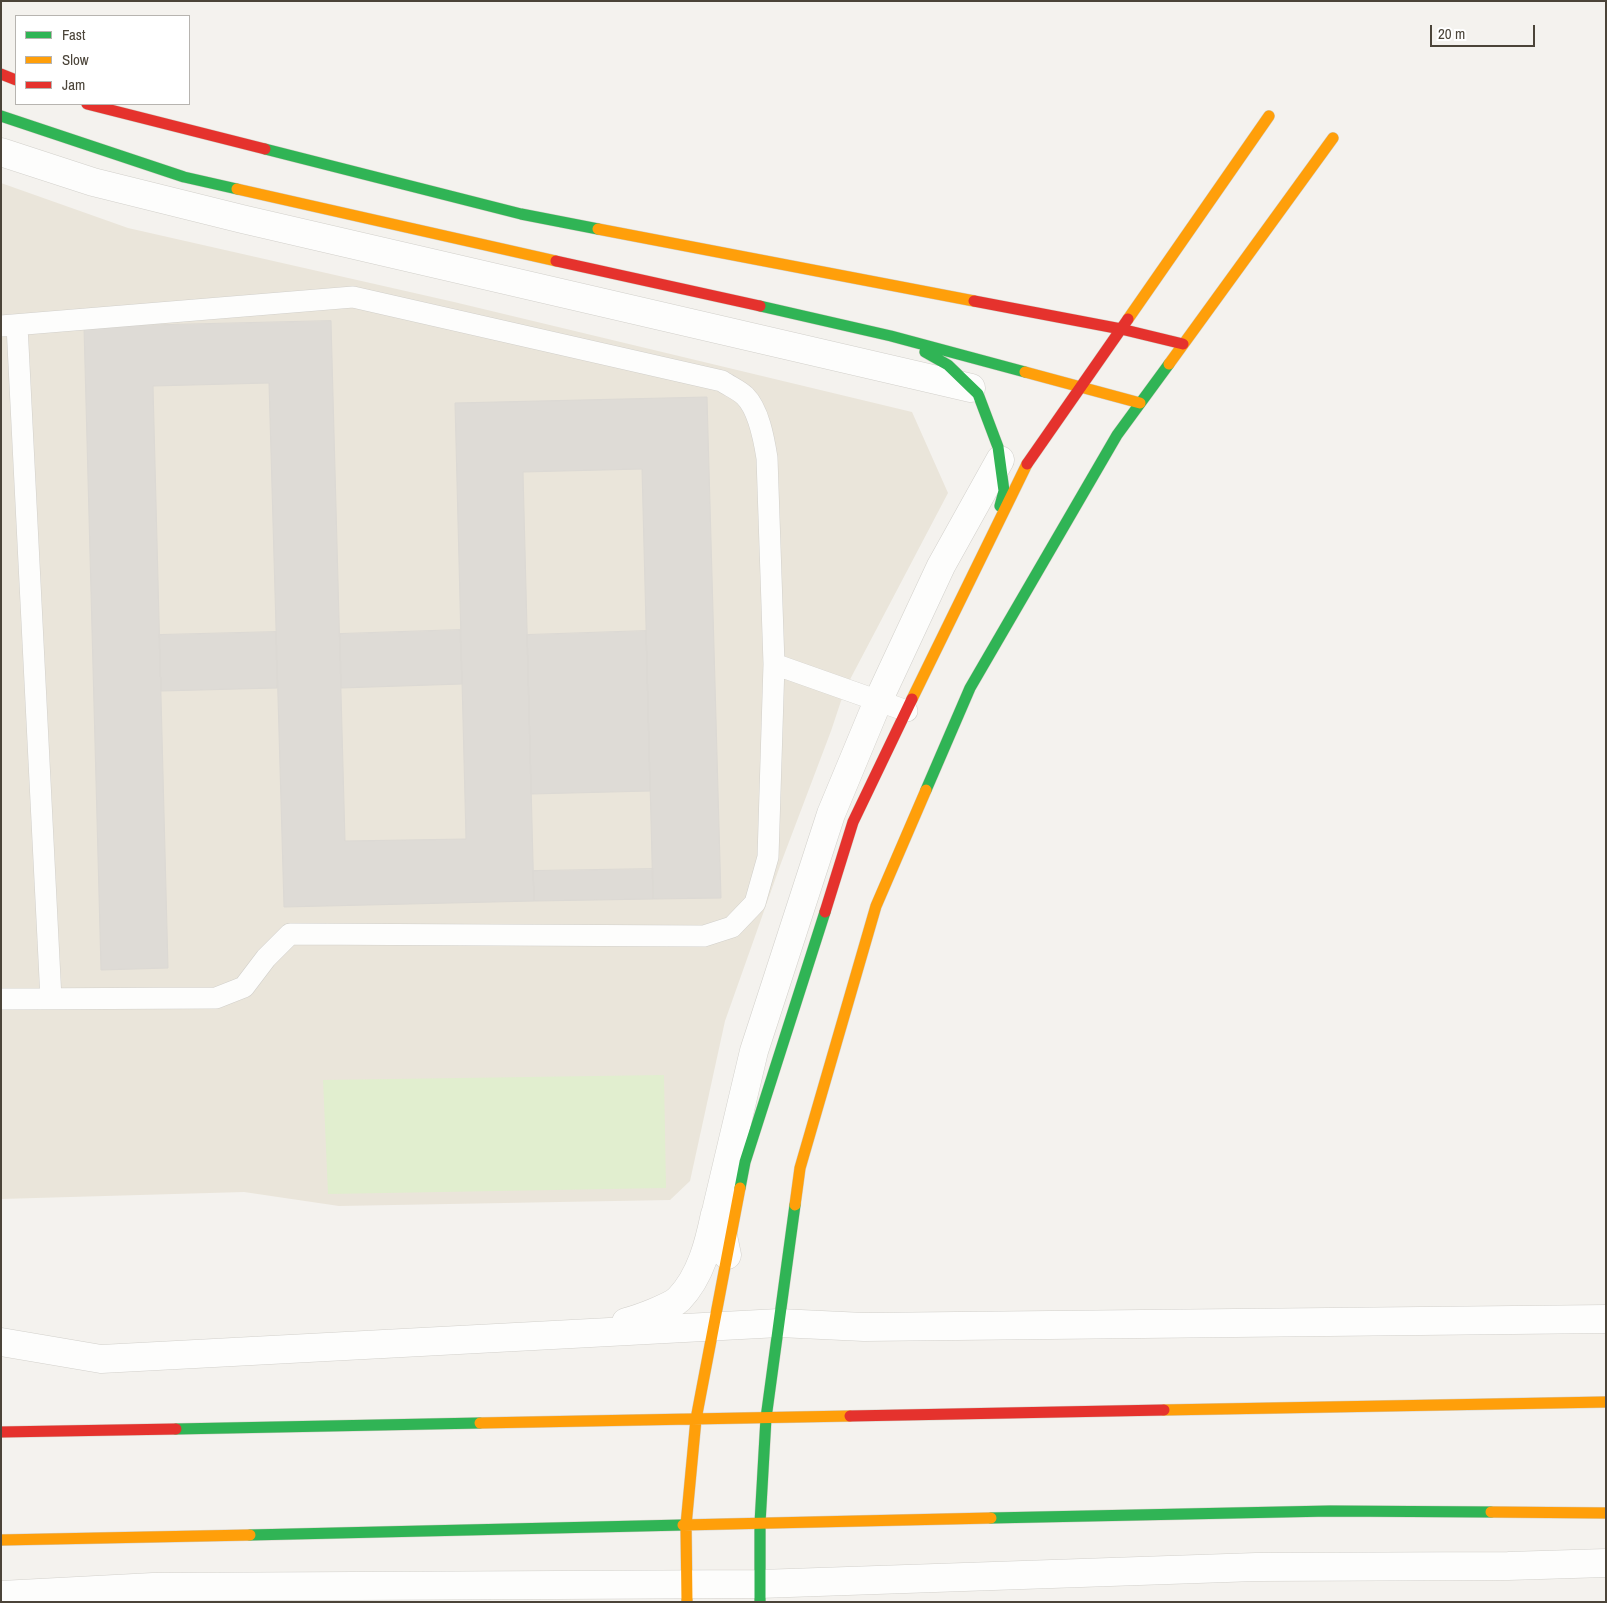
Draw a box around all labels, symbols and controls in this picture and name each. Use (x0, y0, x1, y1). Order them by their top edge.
legend (15, 15, 190, 105)
scale bar (1432, 15, 1537, 47)
text: 20 m (1438, 23, 1465, 44)
text: Fast (62, 24, 85, 45)
text: Slow (62, 49, 89, 70)
text: Jam (62, 74, 85, 95)

